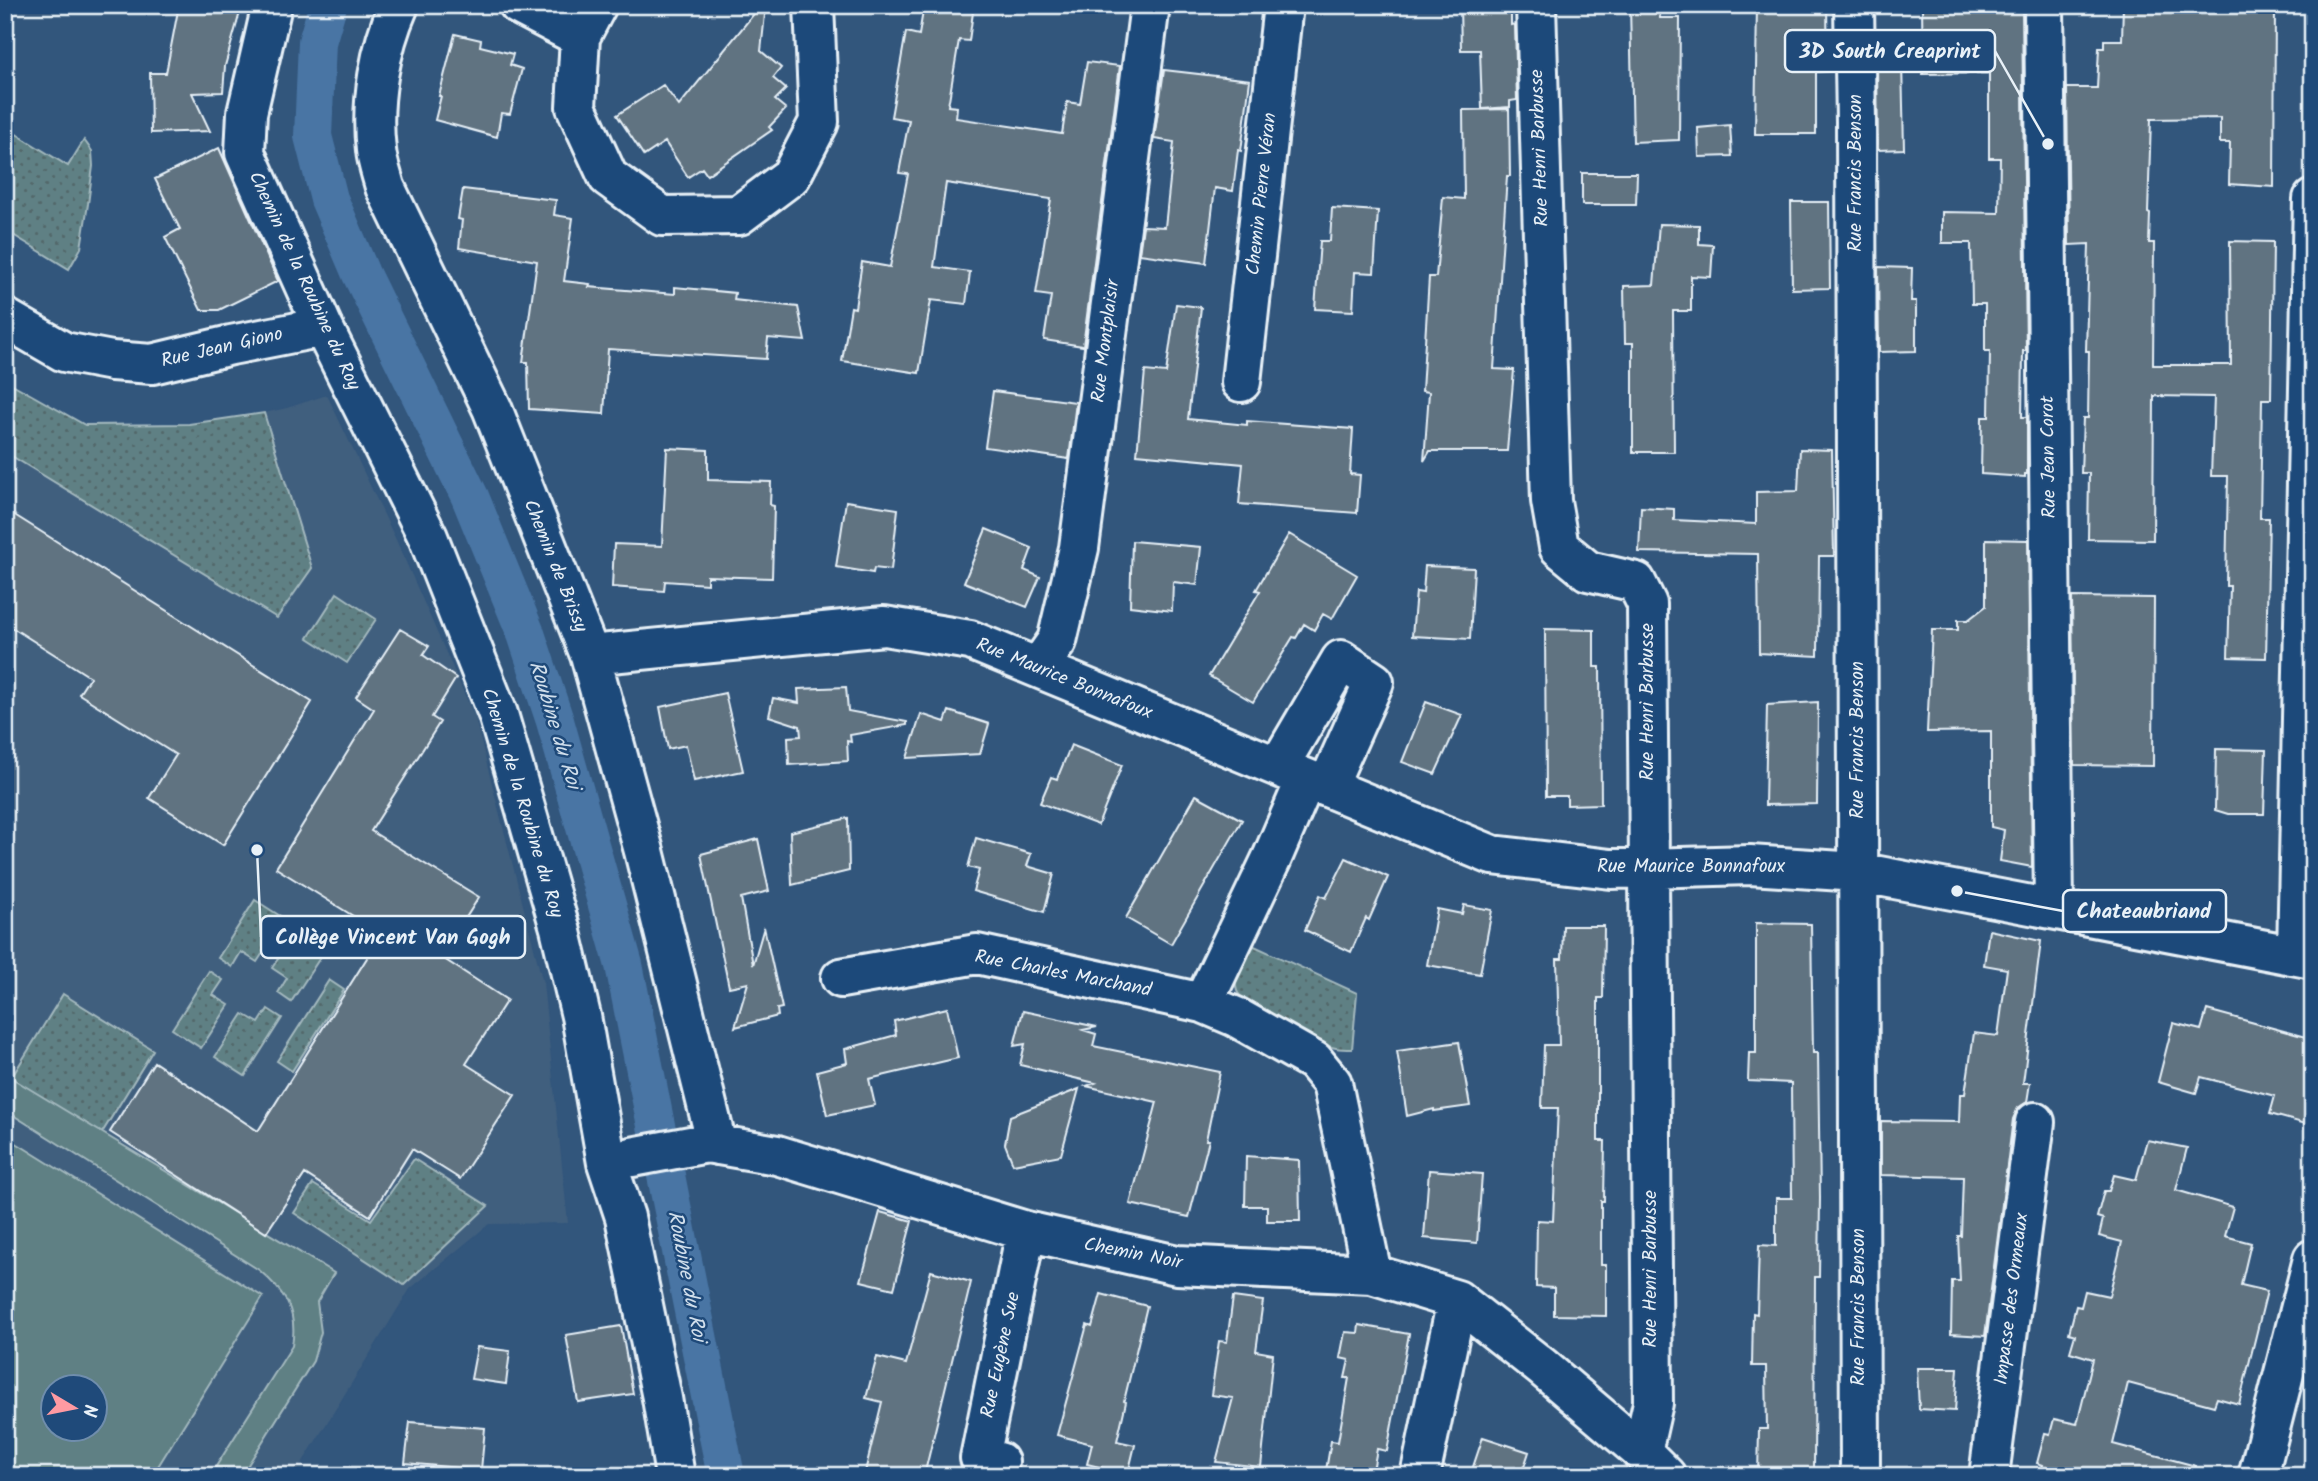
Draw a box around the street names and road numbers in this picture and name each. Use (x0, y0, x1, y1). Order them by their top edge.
street label: Rue Henri Barbusse (1522, 68, 1558, 227)
street label: Rue Francis Benson (1841, 94, 1871, 252)
street label: Chemin Pierre Véran (1239, 111, 1285, 277)
street label: Chemin de la Roubine du Roy (240, 166, 369, 397)
street label: Rue Montplaisir (1084, 276, 1129, 404)
street label: Rue Jean Giono (158, 319, 286, 377)
street label: Rue Jean Corot (2033, 395, 2065, 519)
street label: Chemin de Brissy (515, 495, 596, 638)
street label: Rue Henri Barbusse (1633, 623, 1663, 781)
street label: Rue Maurice Bonnafoux (971, 630, 1157, 728)
street label: Rue Francis Benson (1843, 661, 1873, 819)
street label: Chemin de la Roubine du Roy (473, 684, 572, 923)
street label: Rue Maurice Bonnafoux (1597, 852, 1786, 882)
street label: Rue Charles Marchand (972, 942, 1154, 1006)
street label: Rue Henri Barbusse (1636, 1190, 1666, 1348)
street label: Impasse des Ormeaux (1987, 1210, 2038, 1387)
street label: Rue Francis Benson (1844, 1228, 1874, 1386)
street label: Chemin Noir (1081, 1230, 1187, 1279)
street label: Rue Eugène Sue (973, 1289, 1029, 1421)

